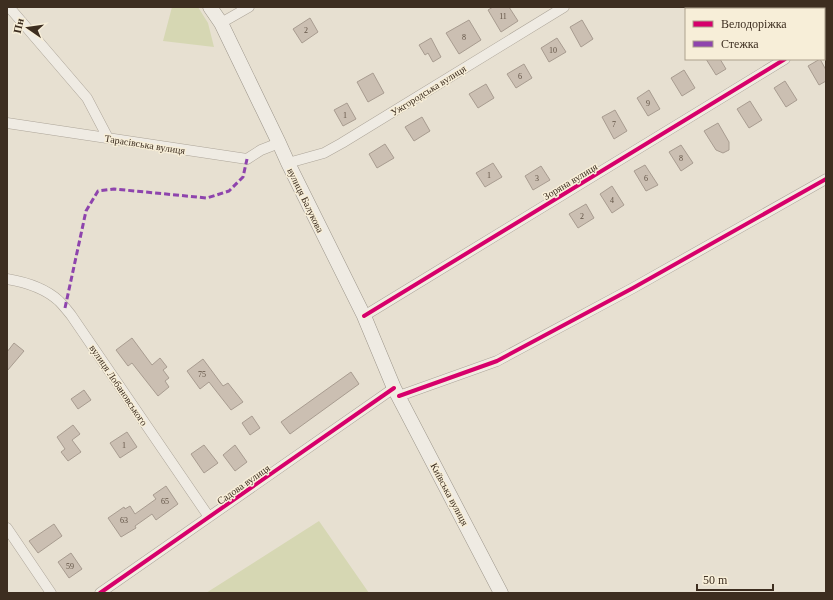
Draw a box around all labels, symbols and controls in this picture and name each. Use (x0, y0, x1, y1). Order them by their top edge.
north arrow (8, 8, 48, 48)
legend (685, 8, 825, 60)
house number: 11 (499, 12, 507, 21)
text: Пн (11, 17, 26, 34)
text: Велодоріжка (721, 17, 787, 31)
house number: 2 (304, 26, 308, 35)
house number: 8 (462, 33, 466, 42)
text: Стежка (721, 37, 759, 51)
house number: 10 (549, 46, 557, 55)
street label: Ужгородська вулиця (389, 63, 468, 118)
house number: 6 (518, 72, 522, 81)
house number: 9 (646, 99, 650, 108)
house number: 1 (343, 111, 347, 120)
house number: 7 (612, 120, 616, 129)
street label: Тарасівська вулиця (104, 133, 186, 156)
house number: 8 (679, 154, 683, 163)
street label: Зоряна вулиця (541, 161, 600, 202)
street label: вулиця Балукова (285, 166, 326, 235)
house number: 1 (487, 171, 491, 180)
house number: 3 (535, 174, 539, 183)
house number: 6 (644, 174, 648, 183)
house number: 4 (610, 196, 614, 205)
house number: 2 (580, 212, 584, 221)
street label: вулиця Лобановського (87, 343, 150, 428)
house number: 75 (198, 370, 206, 379)
house number: 1 (122, 441, 126, 450)
street label: Київська вулиця (428, 461, 471, 528)
street label: Садова вулиця (215, 462, 272, 507)
house number: 65 (161, 497, 169, 506)
house number: 63 (120, 516, 128, 525)
house number: 59 (66, 562, 74, 571)
scale bar (697, 566, 773, 592)
text: 50 m (703, 573, 728, 587)

